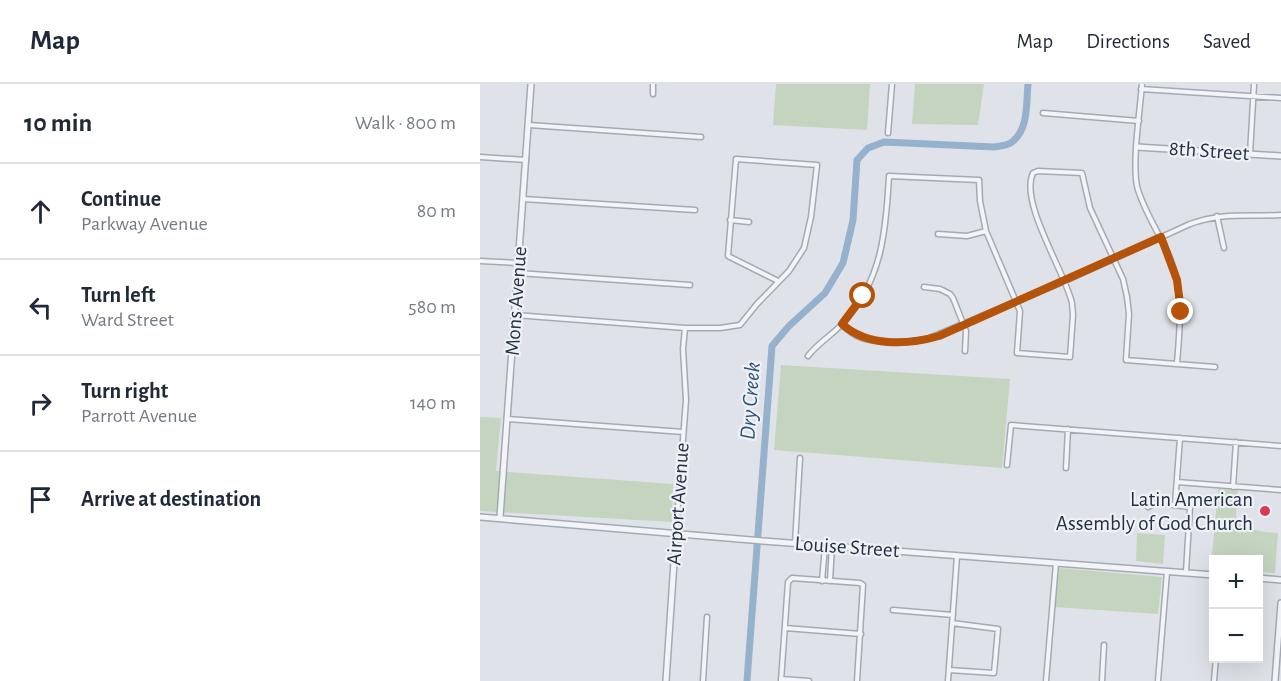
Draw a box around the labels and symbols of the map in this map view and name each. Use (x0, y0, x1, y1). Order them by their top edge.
street label: 8th Street (1168, 138, 1250, 164)
street label: Mons Avenue (502, 246, 530, 356)
route start (849, 282, 875, 308)
route end (1167, 298, 1193, 324)
water label: Dry Creek (736, 361, 764, 441)
street label: Airport Avenue (663, 442, 693, 566)
place label: Latin American Assembly of God Church (1056, 489, 1253, 534)
marker: Latin American Assembly of God Church (1258, 504, 1272, 518)
street label: Louise Street (794, 533, 900, 561)

